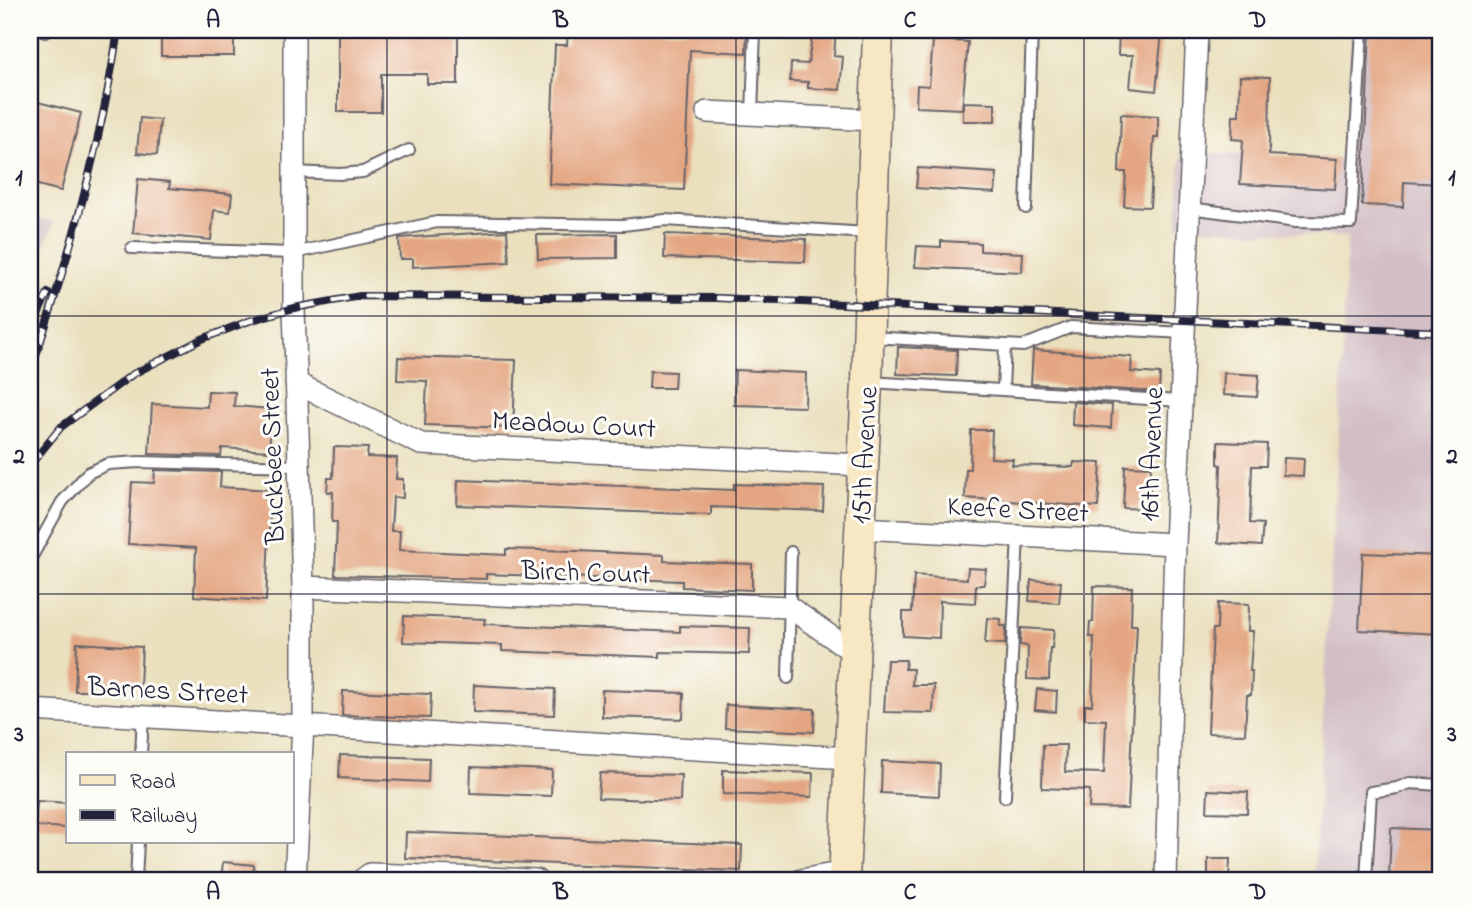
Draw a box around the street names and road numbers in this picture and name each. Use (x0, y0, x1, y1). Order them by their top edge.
street label: Buckbee Street (251, 367, 298, 546)
street label: 15th Avenue (842, 385, 891, 525)
street label: 16th Avenue (1131, 386, 1176, 522)
street label: Meadow Court (491, 402, 657, 451)
street label: Keefe Street (946, 487, 1090, 536)
street label: Birch Court (520, 552, 651, 597)
street label: Barnes Street (85, 668, 249, 717)

